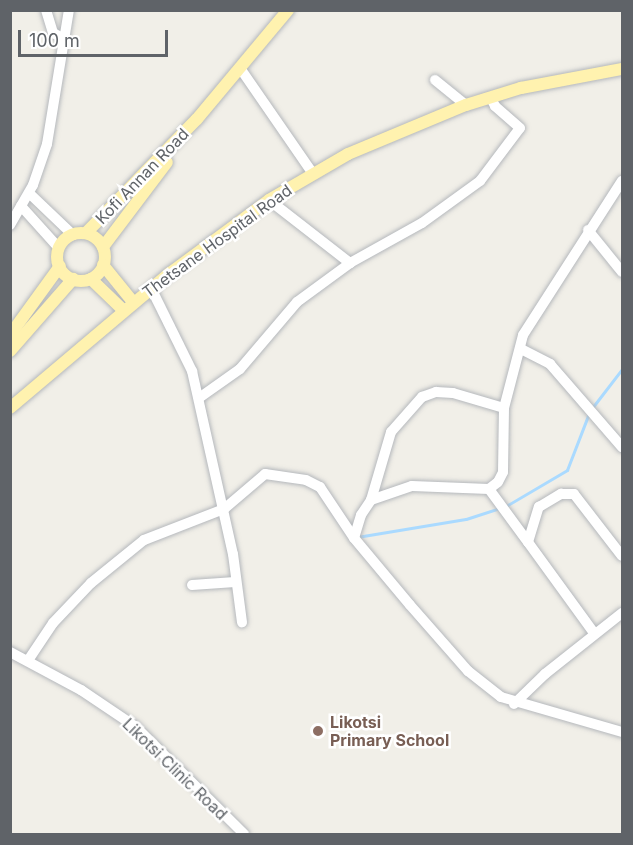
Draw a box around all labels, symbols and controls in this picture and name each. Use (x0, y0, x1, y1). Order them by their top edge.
scale bar (21, 18, 171, 56)
text: 100 m (29, 30, 80, 51)
street label: Kofi Annan Road (92, 124, 192, 228)
street label: Thetsane Hospital Road (139, 180, 295, 302)
place label: Likotsi Primary School (330, 712, 449, 750)
street label: Likotsi Clinic Road (119, 714, 231, 824)
marker: Likotsi Primary School (311, 724, 325, 738)

